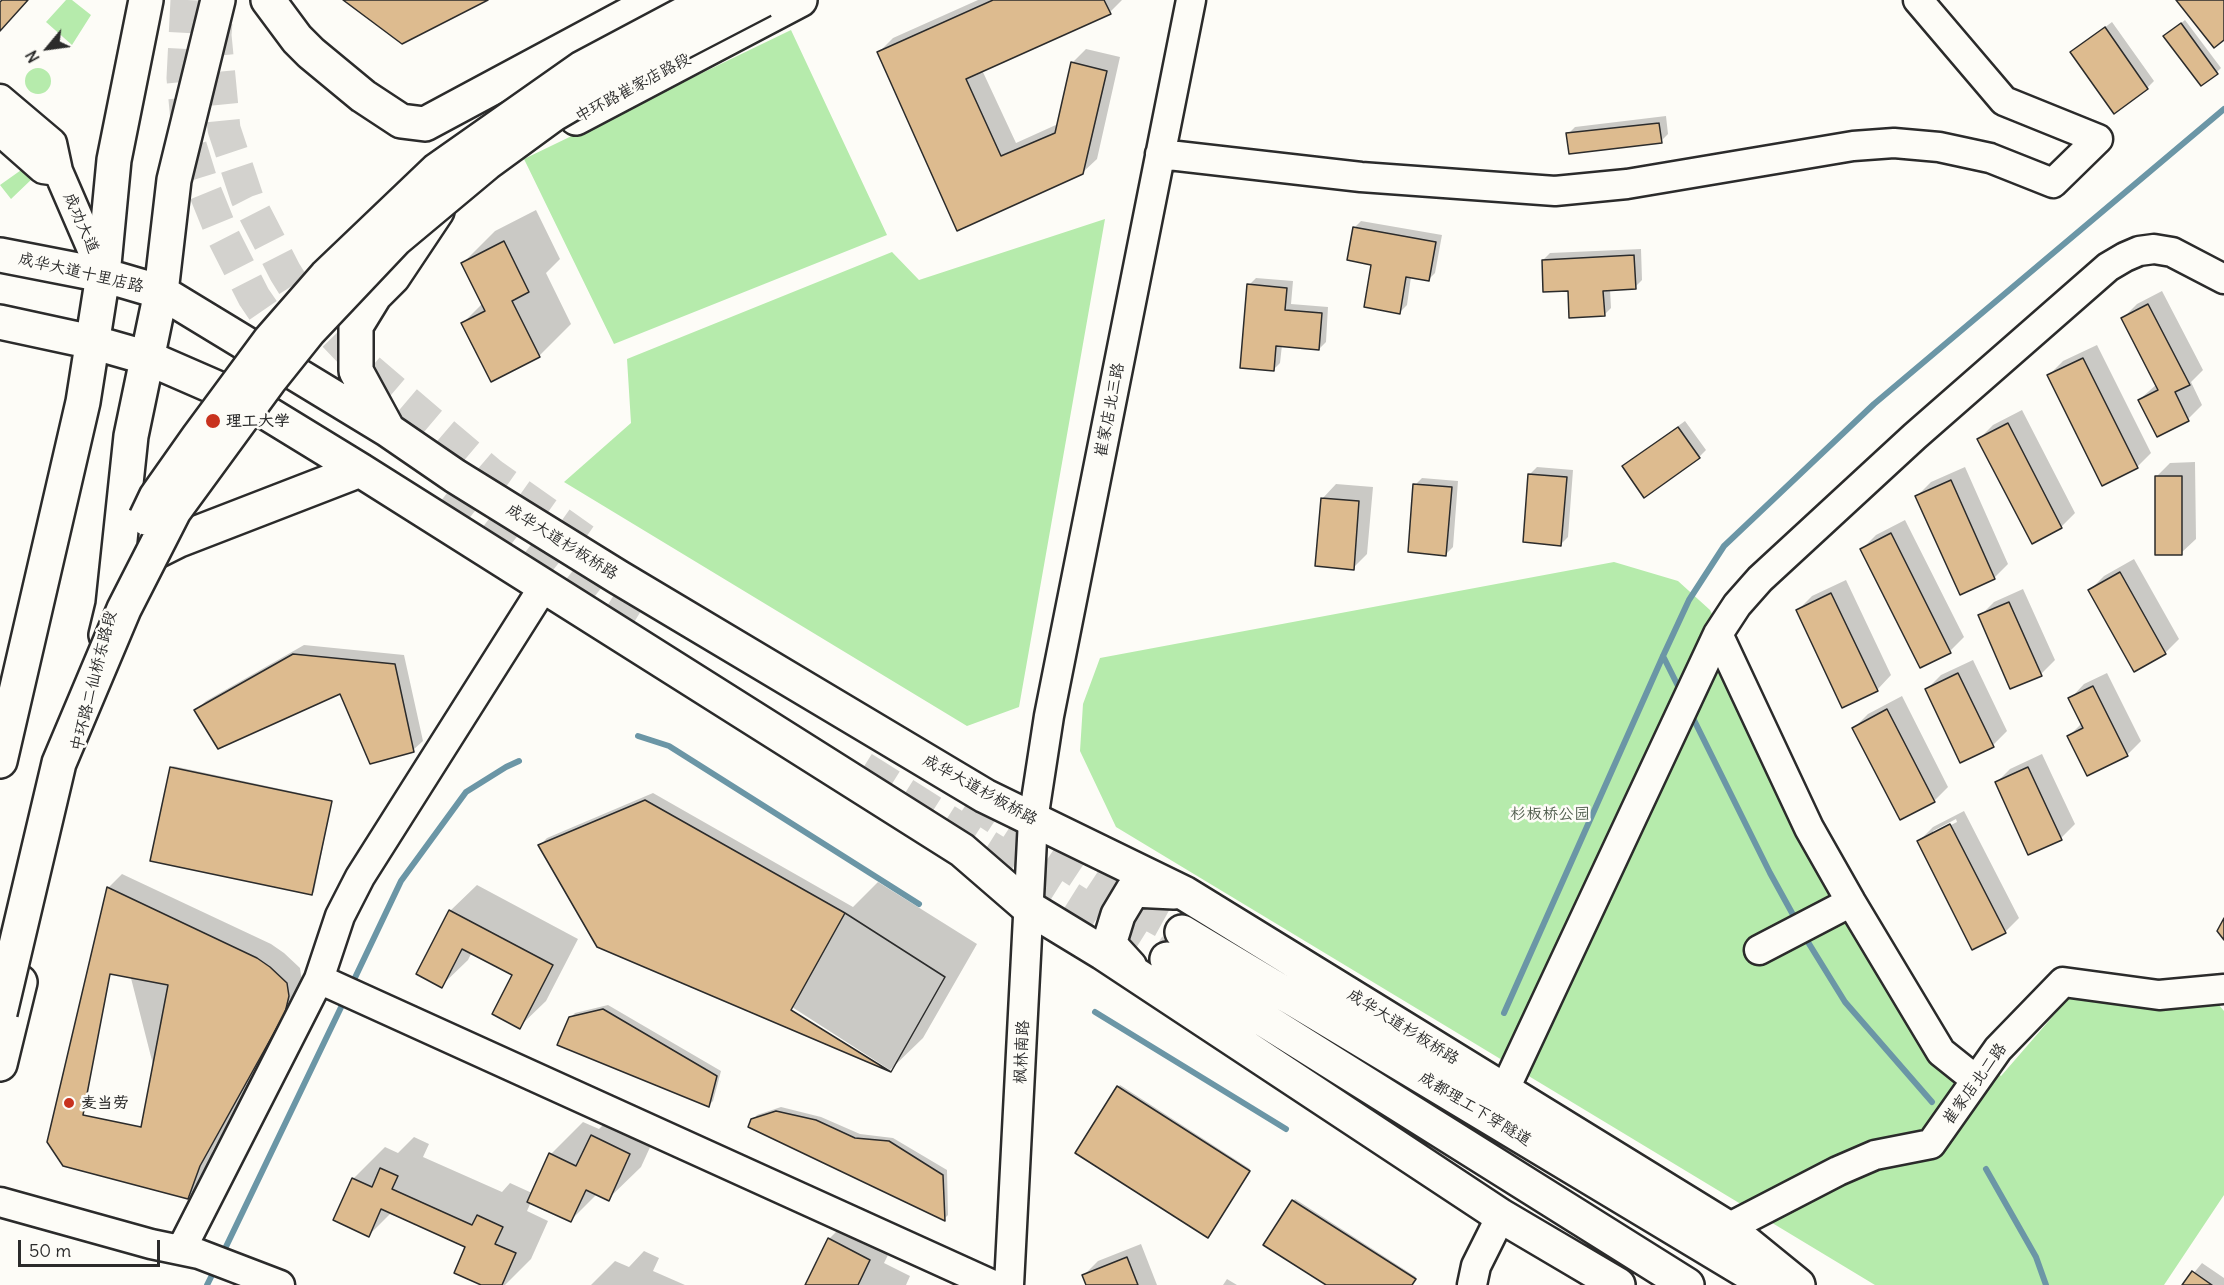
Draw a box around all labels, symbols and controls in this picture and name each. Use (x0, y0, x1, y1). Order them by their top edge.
north arrow (18, 18, 78, 78)
text: N (21, 47, 44, 66)
street label: 中环路崔家店路段 (572, 49, 694, 127)
street label: 成功大道 (59, 190, 103, 256)
street label: 成华大道十里店路 (16, 249, 146, 297)
street label: 崔家店北三路 (1091, 361, 1129, 459)
place label: 理工大学 (226, 411, 290, 431)
marker: 理工大学 (204, 412, 222, 430)
street label: 成华大道杉板桥路 (503, 500, 621, 584)
street label: 中环路二仙桥东路段 (67, 609, 121, 753)
street label: 成华大道杉板桥路 (919, 751, 1041, 829)
park label: 杉板桥公园 (1510, 804, 1590, 824)
street label: 成华大道杉板桥路 (1344, 985, 1462, 1069)
street label: 枫林南路 (1011, 1020, 1033, 1084)
street label: 崔家店北二路 (1939, 1040, 2011, 1128)
street label: 成都理工下穿隧道 (1415, 1068, 1535, 1150)
place label: 麦当劳 (81, 1093, 129, 1113)
marker: 麦当劳 (62, 1096, 76, 1110)
scale bar (21, 1228, 164, 1266)
text: 50 m (29, 1239, 71, 1262)

